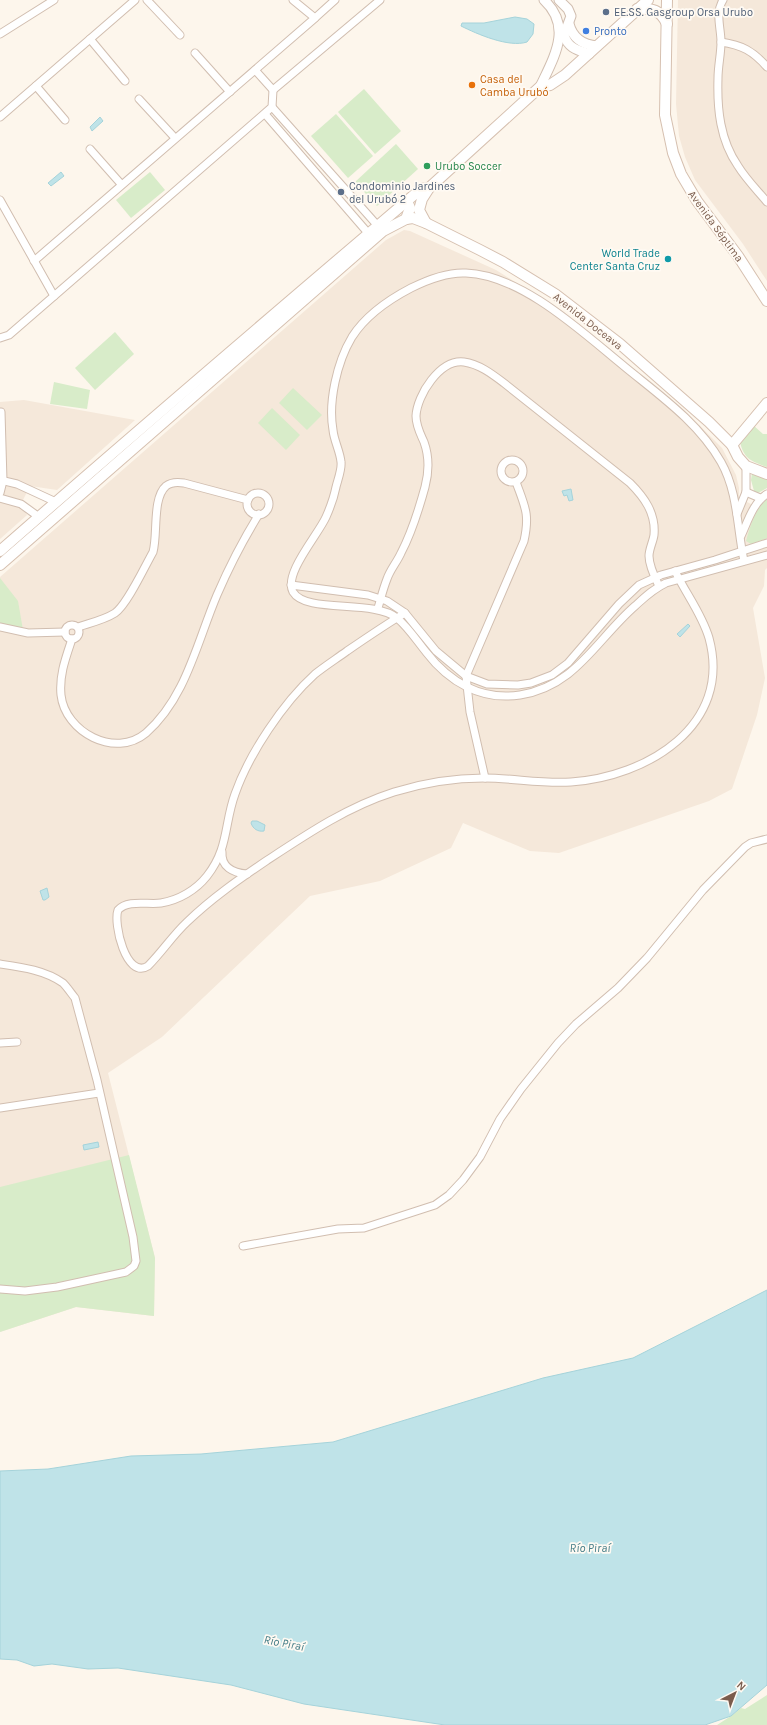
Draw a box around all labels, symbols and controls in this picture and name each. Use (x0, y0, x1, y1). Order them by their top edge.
place label: EE.SS. Gasgroup Orsa Urubo (614, 6, 753, 19)
marker: EE.SS. Gasgroup Orsa Urubo (601, 7, 611, 17)
place label: Pronto (594, 25, 627, 38)
marker: Pronto (581, 26, 591, 36)
place label: Casa del Camba Urubó (480, 73, 549, 99)
marker: Casa del Camba Urubó (467, 80, 477, 90)
place label: Urubo Soccer (435, 160, 502, 173)
marker: Urubo Soccer (422, 161, 432, 171)
place label: Condominio Jardines del Urubó 2 (349, 180, 456, 206)
marker: Condominio Jardines del Urubó 2 (336, 187, 346, 197)
street label: Avenida Séptima (685, 188, 746, 264)
place label: World Trade Center Santa Cruz (570, 247, 660, 273)
marker: World Trade Center Santa Cruz (663, 254, 673, 264)
street label: Avenida Doceava (550, 290, 625, 353)
water label: Río Piraí (570, 1541, 612, 1555)
water label: Río Piraí (263, 1632, 307, 1654)
north arrow (715, 1673, 755, 1713)
text: N (734, 1678, 749, 1693)

